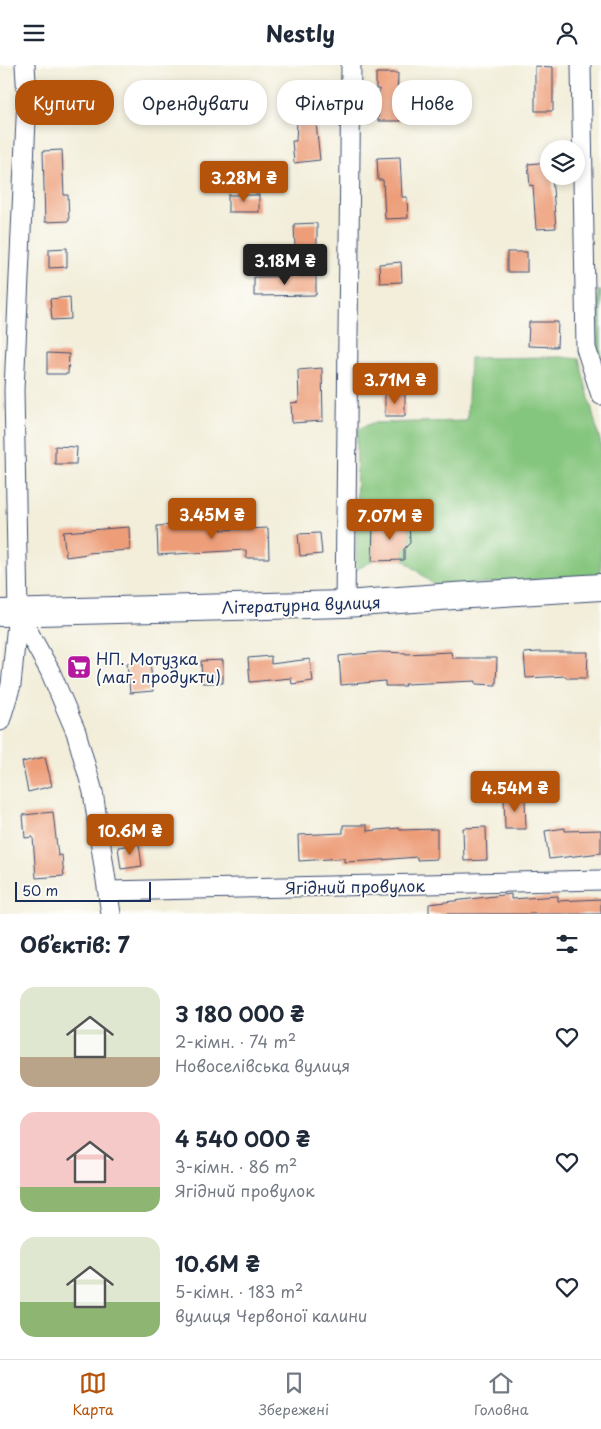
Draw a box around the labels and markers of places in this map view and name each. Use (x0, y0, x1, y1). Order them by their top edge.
pin: 3.28M ₴ (198, 161, 290, 203)
pin: 3.18M ₴ (239, 243, 331, 286)
pin: 3.71M ₴ (349, 363, 441, 405)
pin: 3.45M ₴ (166, 497, 258, 540)
pin: 7.07M ₴ (344, 499, 436, 541)
place label: НП. Мотузка (маг. продукти) (96, 646, 221, 688)
supermarket icon: НП. Мотузка (маг. продукти) (66, 654, 92, 680)
pin: 4.54M ₴ (469, 771, 561, 813)
pin: 10.6M ₴ (84, 813, 176, 856)

